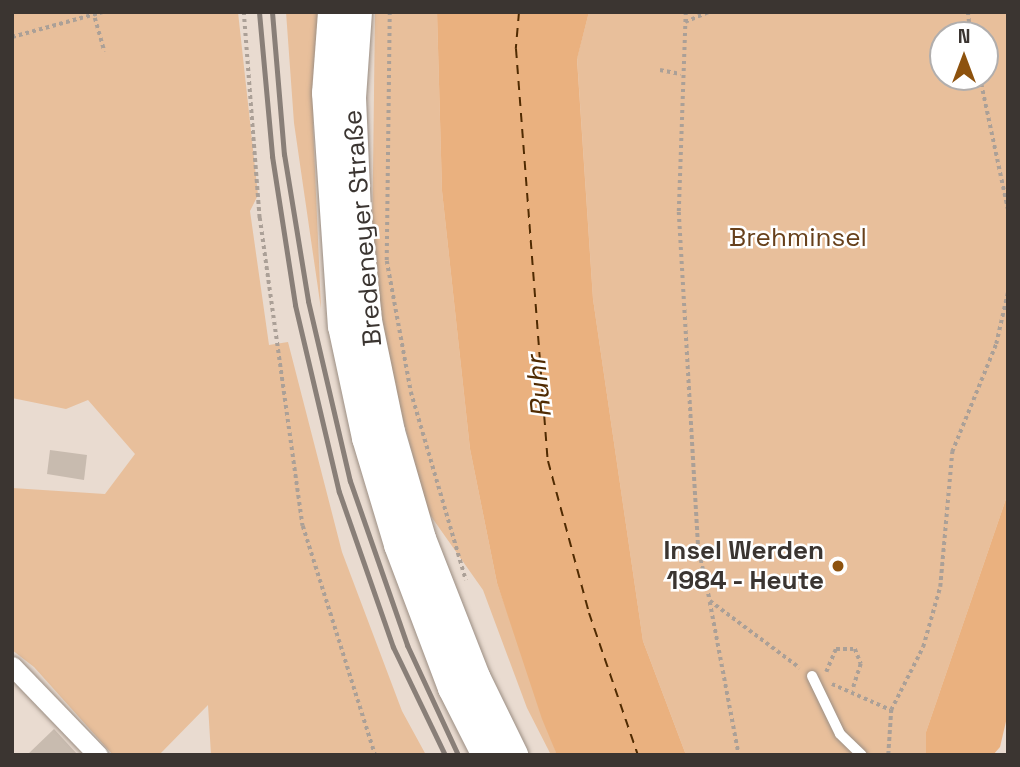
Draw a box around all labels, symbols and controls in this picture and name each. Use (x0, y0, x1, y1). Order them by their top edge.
north arrow (929, 21, 999, 91)
text: N (958, 24, 970, 49)
street label: Bredeneyer Straße (337, 109, 389, 347)
park label: Brehminsel (729, 222, 867, 254)
water label: Ruhr (518, 354, 558, 420)
place label: Insel Werden 1984 - Heute (663, 535, 824, 596)
marker: Insel Werden 1984 - Heute (830, 558, 846, 574)

